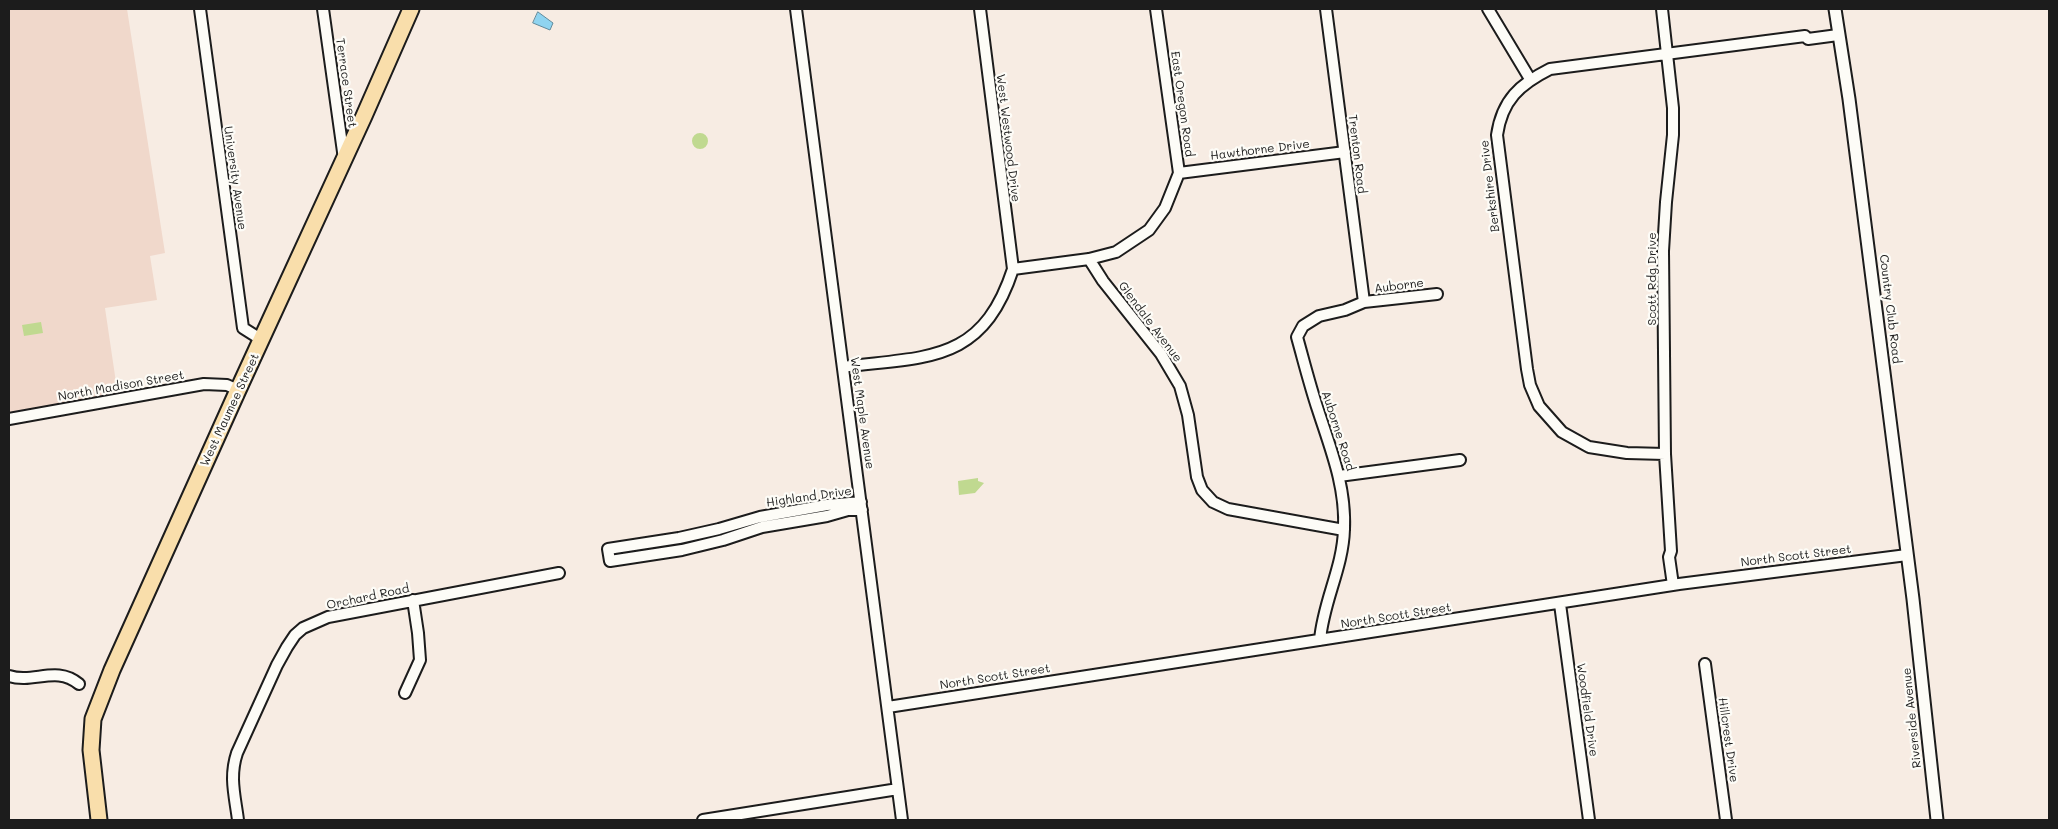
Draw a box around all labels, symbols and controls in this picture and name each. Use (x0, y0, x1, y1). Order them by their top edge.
street label: Terrace Street (333, 37, 359, 129)
street label: East Oregon Road (1167, 50, 1197, 158)
street label: West Westwood Drive (993, 73, 1023, 203)
street label: Trenton Road (1345, 114, 1369, 194)
street label: University Avenue (221, 125, 249, 231)
street label: Hawthorne Drive (1209, 137, 1311, 163)
street label: Berkshire Drive (1477, 139, 1503, 233)
street label: Scott Rdg Drive (1645, 232, 1659, 326)
street label: Country Club Road (1876, 254, 1904, 364)
street label: Auborne (1373, 276, 1425, 296)
street label: Glendale Avenue (1115, 279, 1185, 365)
street label: West Maumee Street (197, 351, 263, 469)
street label: West Maple Avenue (847, 356, 877, 470)
street label: North Madison Street (57, 368, 185, 404)
street label: Auborne Road (1318, 389, 1358, 473)
street label: Highland Drive (765, 484, 853, 510)
street label: North Scott Street (1740, 542, 1852, 570)
street label: Orchard Road (325, 581, 411, 613)
street label: North Scott Street (1340, 600, 1452, 632)
street label: North Scott Street (939, 661, 1051, 693)
street label: Woodfield Drive (1573, 662, 1601, 758)
street label: Riverside Avenue (1900, 667, 1924, 769)
street label: Hillcrest Drive (1715, 697, 1741, 783)

